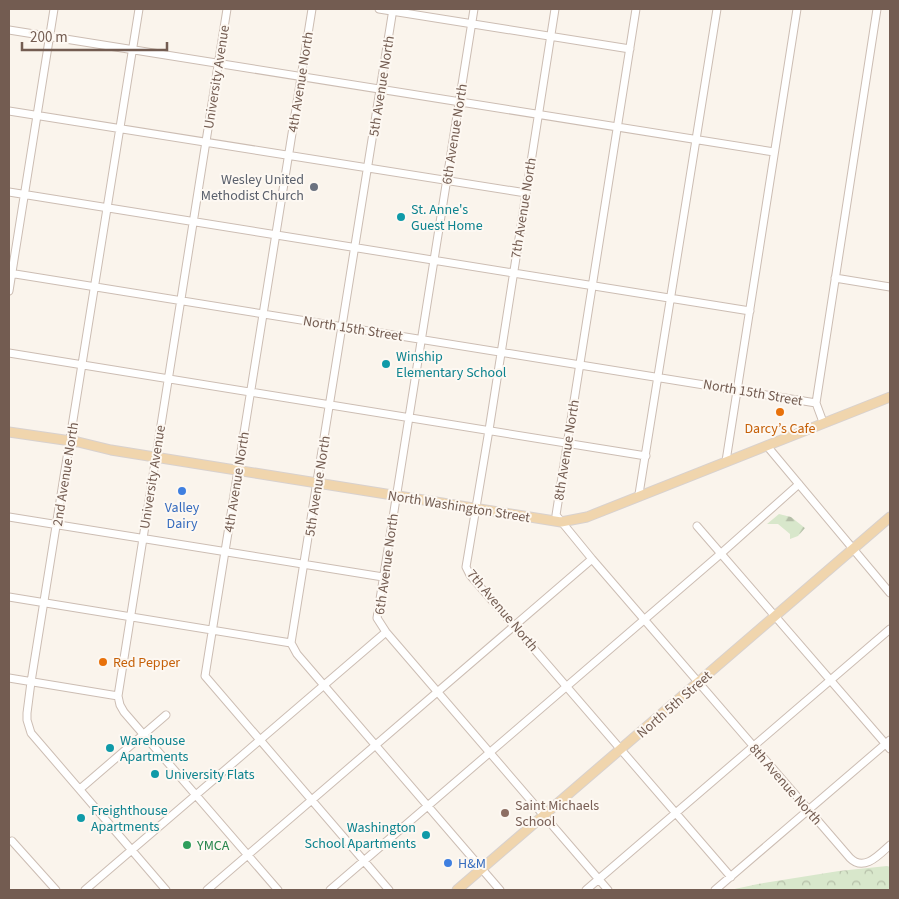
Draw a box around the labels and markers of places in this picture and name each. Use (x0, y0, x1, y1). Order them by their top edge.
place label: Wesley United Methodist Church (201, 170, 304, 206)
marker: Wesley United Methodist Church (308, 181, 320, 193)
place label: St. Anne's Guest Home (411, 200, 483, 236)
marker: St. Anne's Guest Home (395, 211, 407, 223)
place label: Winship Elementary School (396, 347, 507, 383)
marker: Winship Elementary School (380, 358, 392, 370)
marker: Darcy’s Cafe (774, 406, 786, 418)
place label: Darcy’s Cafe (744, 419, 816, 439)
marker: Valley Dairy (176, 485, 188, 497)
place label: Valley Dairy (165, 498, 200, 534)
place label: Red Pepper (113, 653, 180, 673)
marker: Red Pepper (97, 656, 109, 668)
place label: Warehouse Apartments (120, 731, 189, 767)
marker: Warehouse Apartments (104, 742, 116, 754)
place label: University Flats (165, 765, 255, 785)
marker: University Flats (149, 768, 161, 780)
place label: Saint Michaels School (515, 796, 599, 832)
place label: Freighthouse Apartments (91, 801, 168, 837)
marker: Saint Michaels School (499, 807, 511, 819)
marker: Freighthouse Apartments (75, 812, 87, 824)
place label: Washington School Apartments (304, 818, 416, 854)
marker: Washington School Apartments (420, 829, 432, 841)
place label: YMCA (196, 836, 230, 856)
marker: YMCA (181, 839, 193, 851)
place label: H&M (458, 854, 486, 874)
marker: H&M (442, 857, 454, 869)

